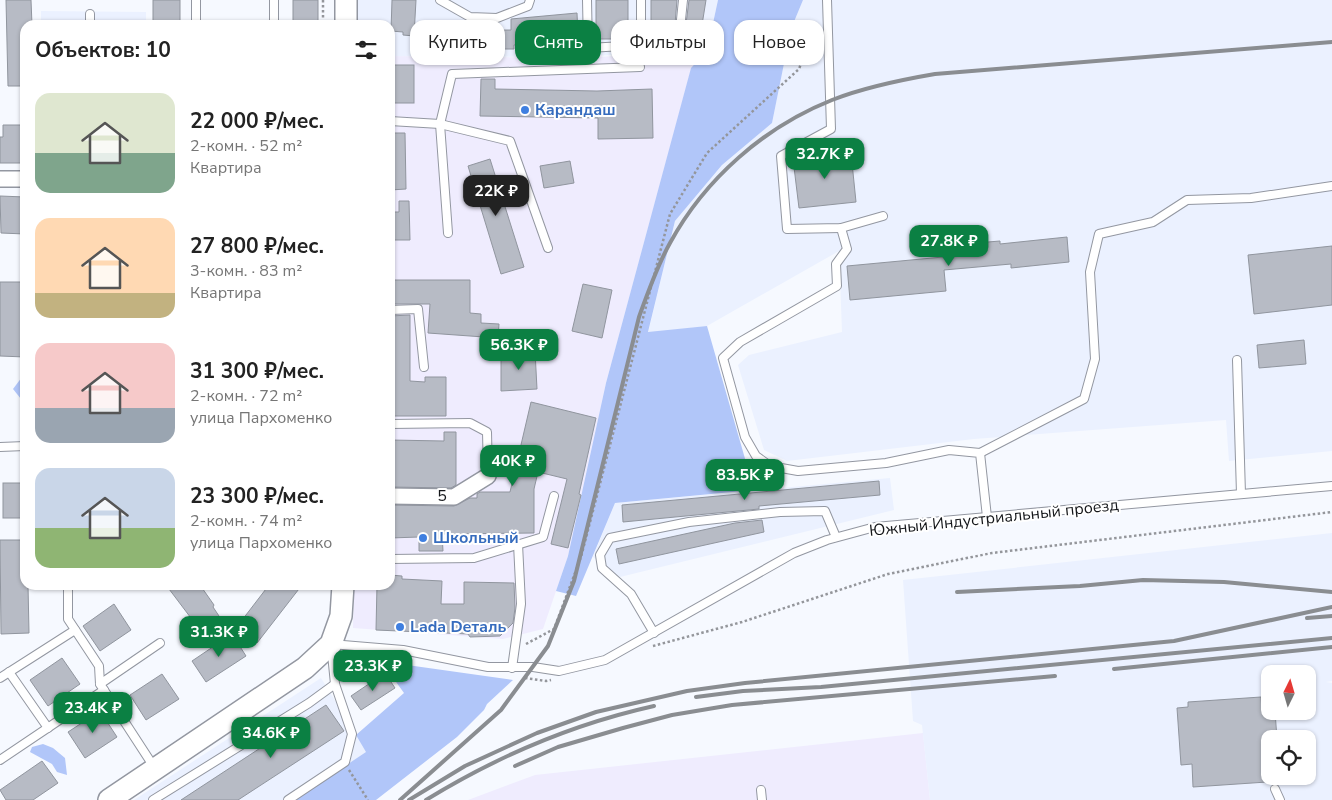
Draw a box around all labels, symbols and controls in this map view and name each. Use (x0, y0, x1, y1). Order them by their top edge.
chip: Купить (410, 20, 505, 65)
chip: Снять (515, 20, 601, 65)
chip: Фильтры (611, 20, 724, 65)
chip: Новое (734, 20, 824, 65)
text: Объектов: 10 (35, 36, 171, 64)
icon: filters (352, 36, 380, 64)
place label: Карандаш (535, 99, 615, 121)
marker: Карандаш (519, 104, 531, 116)
text: 22 000 ₽/мес. (190, 107, 324, 135)
icon: home (75, 113, 135, 173)
text: 2-комн. · 52 m² (190, 135, 302, 157)
pin: 32.7K ₽ (779, 138, 871, 180)
text: 32.7K ₽ (796, 143, 854, 165)
text: Квартира (190, 157, 262, 179)
pin: 22K ₽ (461, 174, 531, 217)
text: 22K ₽ (474, 180, 518, 202)
pin: 27.8K ₽ (903, 224, 995, 267)
text: 27.8K ₽ (920, 230, 978, 252)
text: 27 800 ₽/мес. (190, 232, 324, 260)
icon: home (75, 238, 135, 298)
text: 3-комн. · 83 m² (190, 260, 302, 282)
text: Квартира (190, 282, 262, 304)
pin: 56.3K ₽ (473, 328, 565, 371)
text: 56.3K ₽ (490, 334, 548, 356)
text: 31 300 ₽/мес. (190, 357, 324, 385)
icon: home (75, 363, 135, 423)
text: 2-комн. · 72 m² (190, 385, 302, 407)
text: улица Пархоменко (190, 407, 332, 429)
pin: 40K ₽ (478, 444, 548, 487)
text: 40K ₽ (491, 450, 535, 472)
pin: 83.5K ₽ (699, 458, 791, 501)
text: 83.5K ₽ (716, 464, 774, 486)
text: 23 300 ₽/мес. (190, 482, 324, 510)
street label: 5 (437, 485, 447, 507)
icon: home (75, 488, 135, 548)
street label: Южный Индустриальный проезд (868, 494, 1120, 542)
text: 2-комн. · 74 m² (190, 510, 302, 532)
place label: Школьный (433, 527, 519, 549)
text: улица Пархоменко (190, 532, 332, 554)
marker: Школьный (417, 532, 429, 544)
pin: 31.3K ₽ (173, 616, 265, 658)
place label: Lada Dеталь (410, 616, 507, 638)
text: 31.3K ₽ (190, 621, 248, 643)
marker: Lada Dеталь (394, 621, 406, 633)
pin: 23.3K ₽ (327, 650, 419, 692)
text: 23.3K ₽ (344, 655, 402, 677)
north arrow (1261, 665, 1316, 720)
map controls (1261, 665, 1316, 785)
pin: 23.4K ₽ (47, 692, 139, 734)
text: 23.4K ₽ (64, 697, 122, 719)
pin: 34.6K ₽ (225, 716, 317, 759)
text: 34.6K ₽ (242, 722, 300, 744)
button: locate (1261, 730, 1316, 785)

